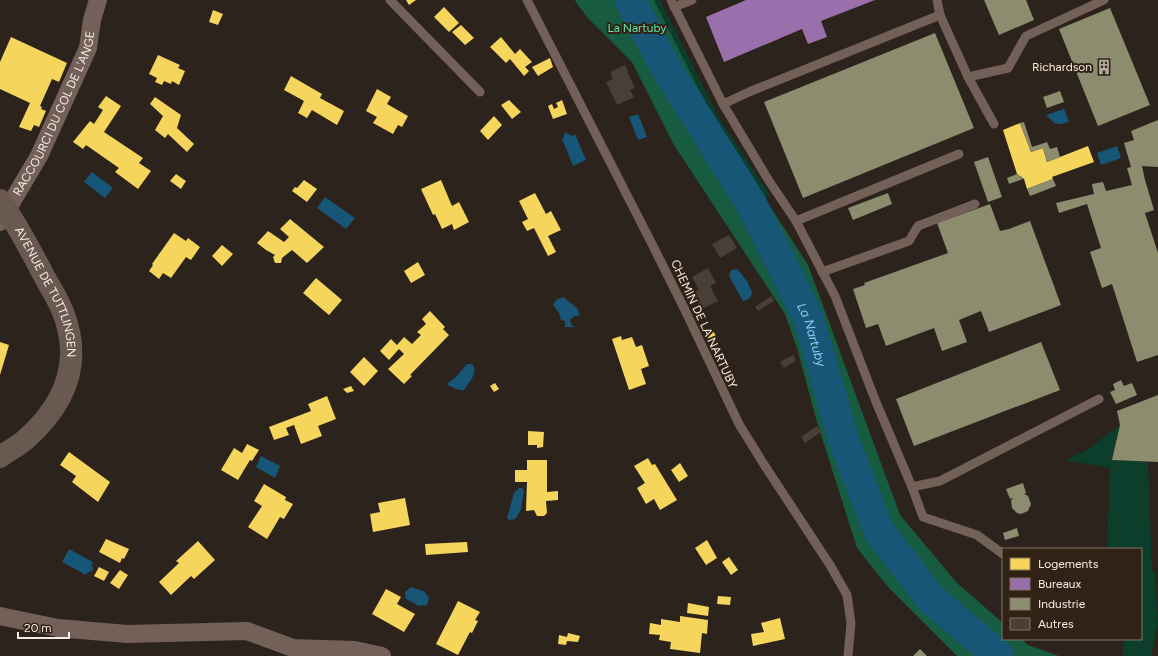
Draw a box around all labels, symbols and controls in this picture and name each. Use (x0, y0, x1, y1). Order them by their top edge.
park label: La Nartuby (607, 21, 667, 35)
street label: RACCOURCI DU COL DE L'ANGE (10, 30, 97, 198)
building icon: Richardson (1095, 58, 1113, 76)
place label: Richardson (1032, 60, 1092, 74)
street label: AVENUE DE TUTTLINGEN (12, 224, 78, 357)
street label: CHEMIN DE LA NARTUBY (668, 257, 740, 391)
water label: La Nartuby (794, 300, 829, 370)
legend (1002, 548, 1142, 640)
text: Logements (1038, 557, 1099, 571)
text: Bureaux (1038, 577, 1081, 591)
text: Industrie (1038, 597, 1086, 611)
scale bar (18, 614, 69, 640)
text: Autres (1038, 617, 1074, 631)
text: 20 m (24, 621, 52, 635)

